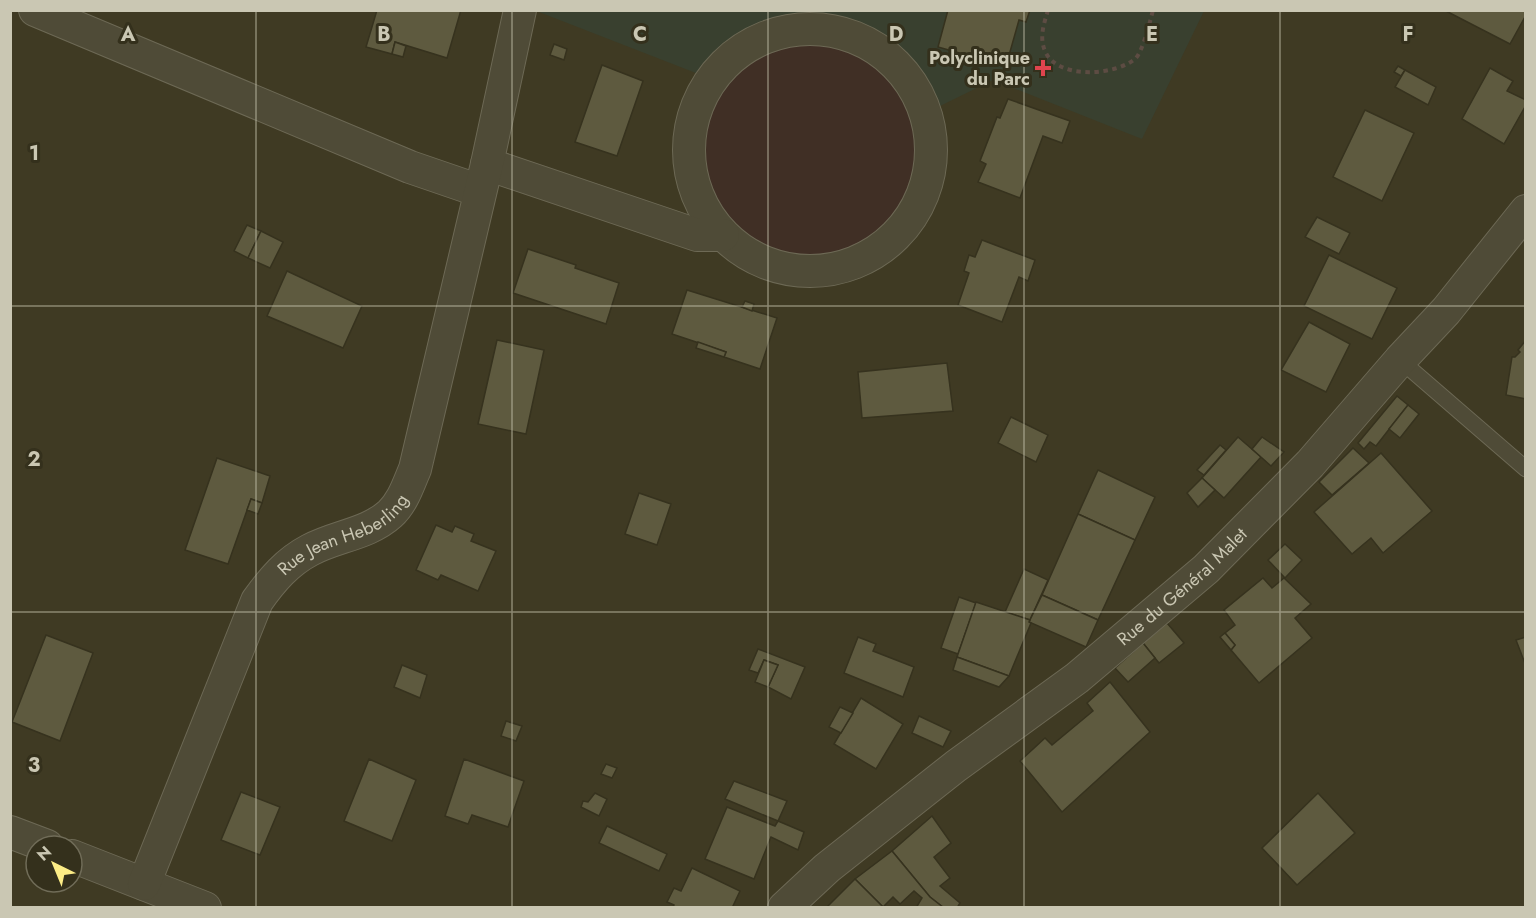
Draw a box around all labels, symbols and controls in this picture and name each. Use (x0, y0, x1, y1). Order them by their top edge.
text: A (120, 20, 136, 49)
text: B (377, 20, 391, 49)
text: C (633, 20, 647, 49)
text: D (889, 20, 903, 49)
text: E (1146, 20, 1158, 49)
text: F (1402, 20, 1414, 49)
place label: Polyclinique du Parc (929, 45, 1030, 92)
marker: Polyclinique du Parc (1034, 59, 1052, 77)
text: 1 (29, 139, 39, 168)
text: 2 (27, 445, 41, 474)
street label: Rue Jean Heberling (272, 489, 415, 581)
street label: Rue du Général Malet (1111, 521, 1253, 652)
text: 3 (28, 751, 40, 780)
north arrow (24, 834, 84, 894)
text: N (32, 841, 57, 866)

